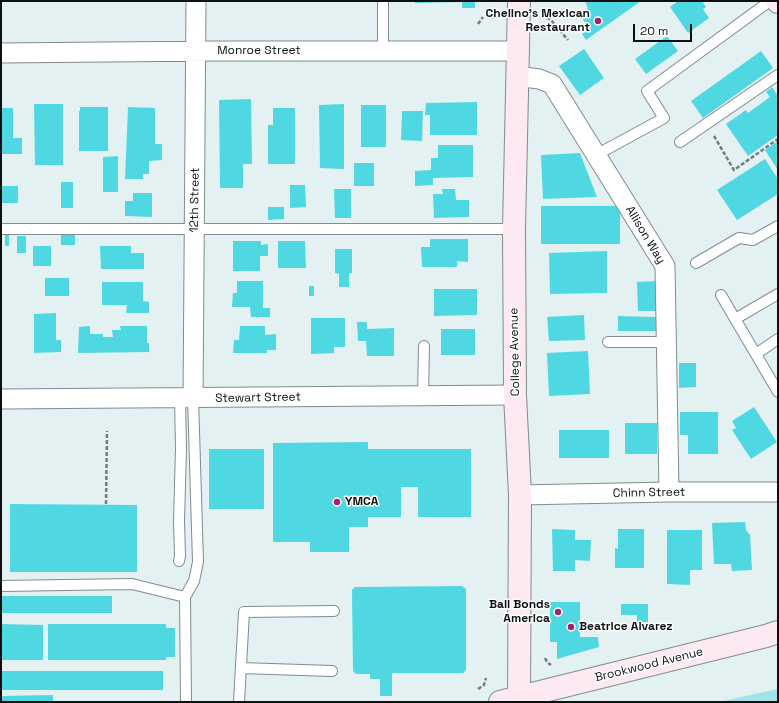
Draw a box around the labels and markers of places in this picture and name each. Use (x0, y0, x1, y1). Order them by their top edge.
place label: Chelino's Mexican Restaurant (486, 7, 590, 35)
marker: Chelino's Mexican Restaurant (593, 16, 603, 26)
place label: YMCA (345, 495, 378, 509)
marker: YMCA (332, 497, 342, 507)
place label: Bail Bonds America (489, 598, 550, 626)
marker: Bail Bonds America (553, 607, 563, 617)
place label: Beatrice Alvarez (579, 620, 673, 634)
marker: Beatrice Alvarez (566, 622, 576, 632)

